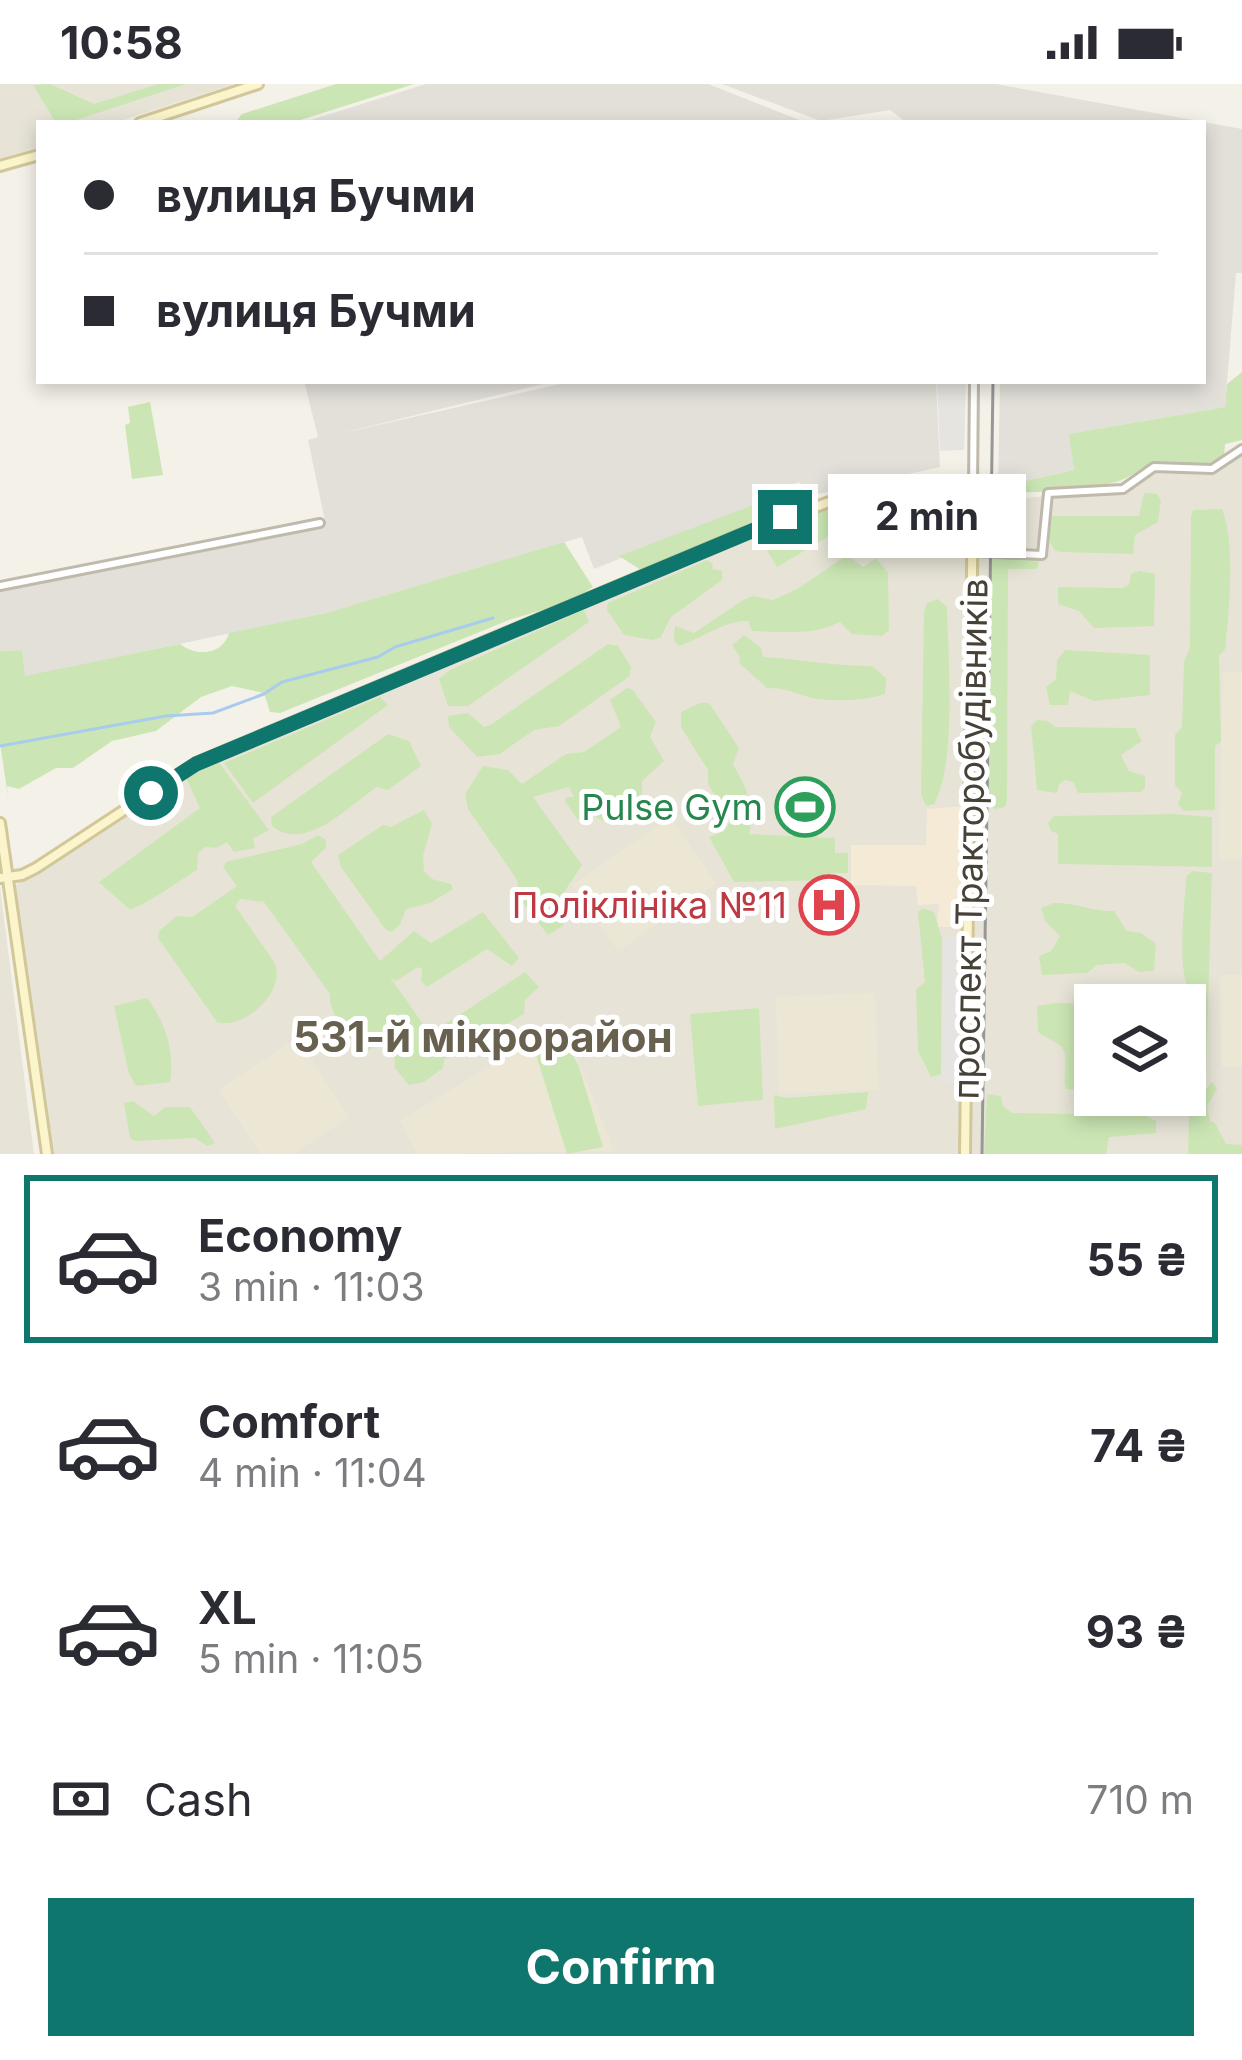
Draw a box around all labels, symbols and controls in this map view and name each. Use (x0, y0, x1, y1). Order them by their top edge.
text: 10:58 (60, 15, 183, 70)
text: вулиця Бучми (156, 168, 476, 223)
text: вулиця Бучми (156, 283, 476, 338)
callout: 2 min (827, 475, 1025, 559)
route end (758, 490, 812, 544)
text: 2 min (875, 492, 979, 539)
street label: проспект Тракторобудівників (943, 578, 997, 1100)
route start (124, 766, 178, 820)
sports icon: Pulse Gym (774, 776, 836, 838)
place label: Pulse Gym (581, 785, 763, 829)
hospital icon: Поліклініка №11 (798, 874, 860, 936)
place label: Поліклініка №11 (512, 883, 787, 927)
map controls (1074, 984, 1206, 1116)
button: layers (1074, 984, 1206, 1116)
district label: 531-й мікрорайон (293, 1011, 673, 1062)
icon: car (54, 1205, 162, 1313)
text: Economy (198, 1208, 402, 1263)
text: 55 ₴ (1087, 1232, 1188, 1287)
text: 3 min · 11:03 (198, 1263, 425, 1310)
icon: car (54, 1391, 162, 1499)
text: Comfort (198, 1394, 380, 1449)
text: 74 ₴ (1090, 1418, 1188, 1473)
text: 4 min · 11:04 (198, 1449, 427, 1496)
icon: car (54, 1577, 162, 1685)
text: XL (198, 1580, 257, 1635)
text: 93 ₴ (1086, 1604, 1188, 1659)
text: 5 min · 11:05 (198, 1635, 424, 1682)
icon: cash (48, 1766, 114, 1832)
text: Cash (144, 1772, 253, 1827)
text: 710 m (1086, 1776, 1194, 1823)
button: Confirm (48, 1898, 1194, 2036)

